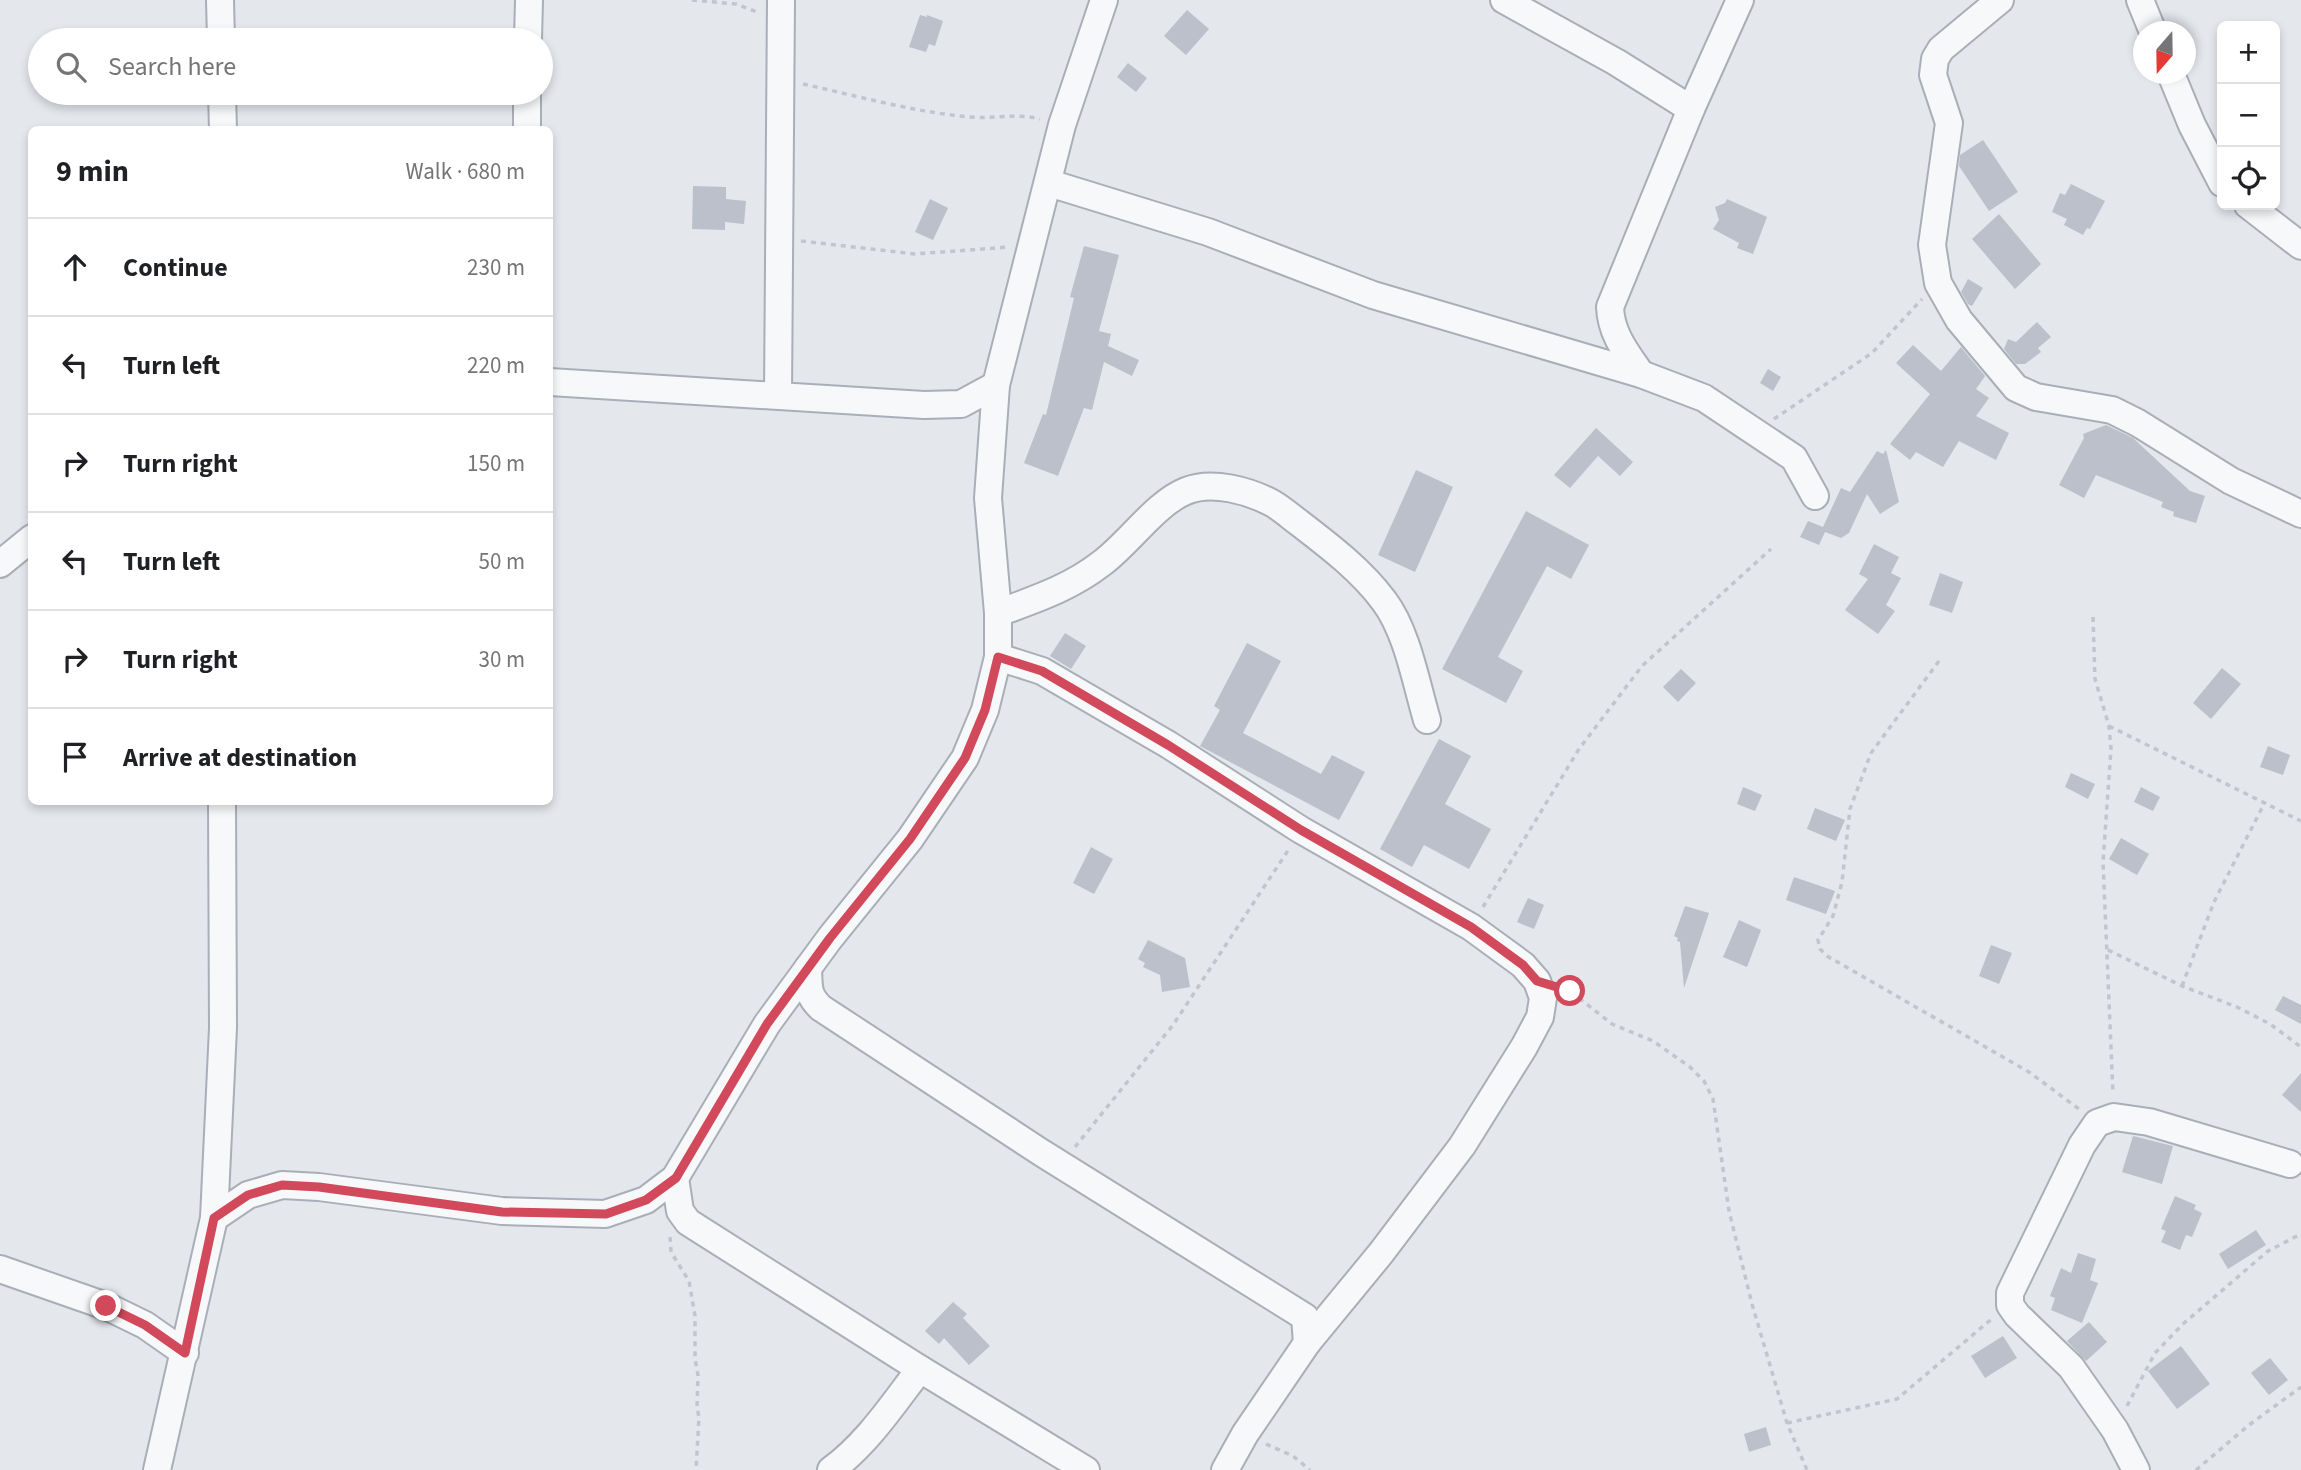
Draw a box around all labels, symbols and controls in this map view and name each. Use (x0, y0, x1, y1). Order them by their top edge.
north arrow (2133, 21, 2196, 84)
map controls (2217, 21, 2280, 210)
button: + (2217, 21, 2280, 84)
search box (28, 28, 553, 105)
icon: search (52, 48, 90, 86)
text: Search here (108, 48, 236, 85)
button: − (2217, 84, 2280, 147)
button: locate (2217, 147, 2280, 210)
text: 9 min (56, 150, 129, 193)
text: Walk · 680 m (406, 155, 525, 188)
icon: ahead (56, 248, 94, 286)
text: Continue (123, 249, 228, 286)
text: 230 m (467, 251, 525, 284)
icon: left (56, 346, 94, 384)
text: Turn left (123, 347, 220, 384)
text: 220 m (467, 349, 525, 382)
icon: right (56, 444, 94, 482)
text: Turn right (123, 445, 238, 482)
text: 150 m (467, 447, 525, 480)
icon: left (56, 542, 94, 580)
text: Turn left (123, 543, 220, 580)
text: 50 m (478, 545, 525, 578)
icon: right (56, 640, 94, 678)
text: Turn right (123, 641, 238, 678)
text: 30 m (478, 643, 525, 676)
icon: arrive (56, 738, 94, 776)
text: Arrive at destination (123, 739, 357, 776)
route start (1554, 975, 1585, 1006)
route end (90, 1290, 121, 1321)

